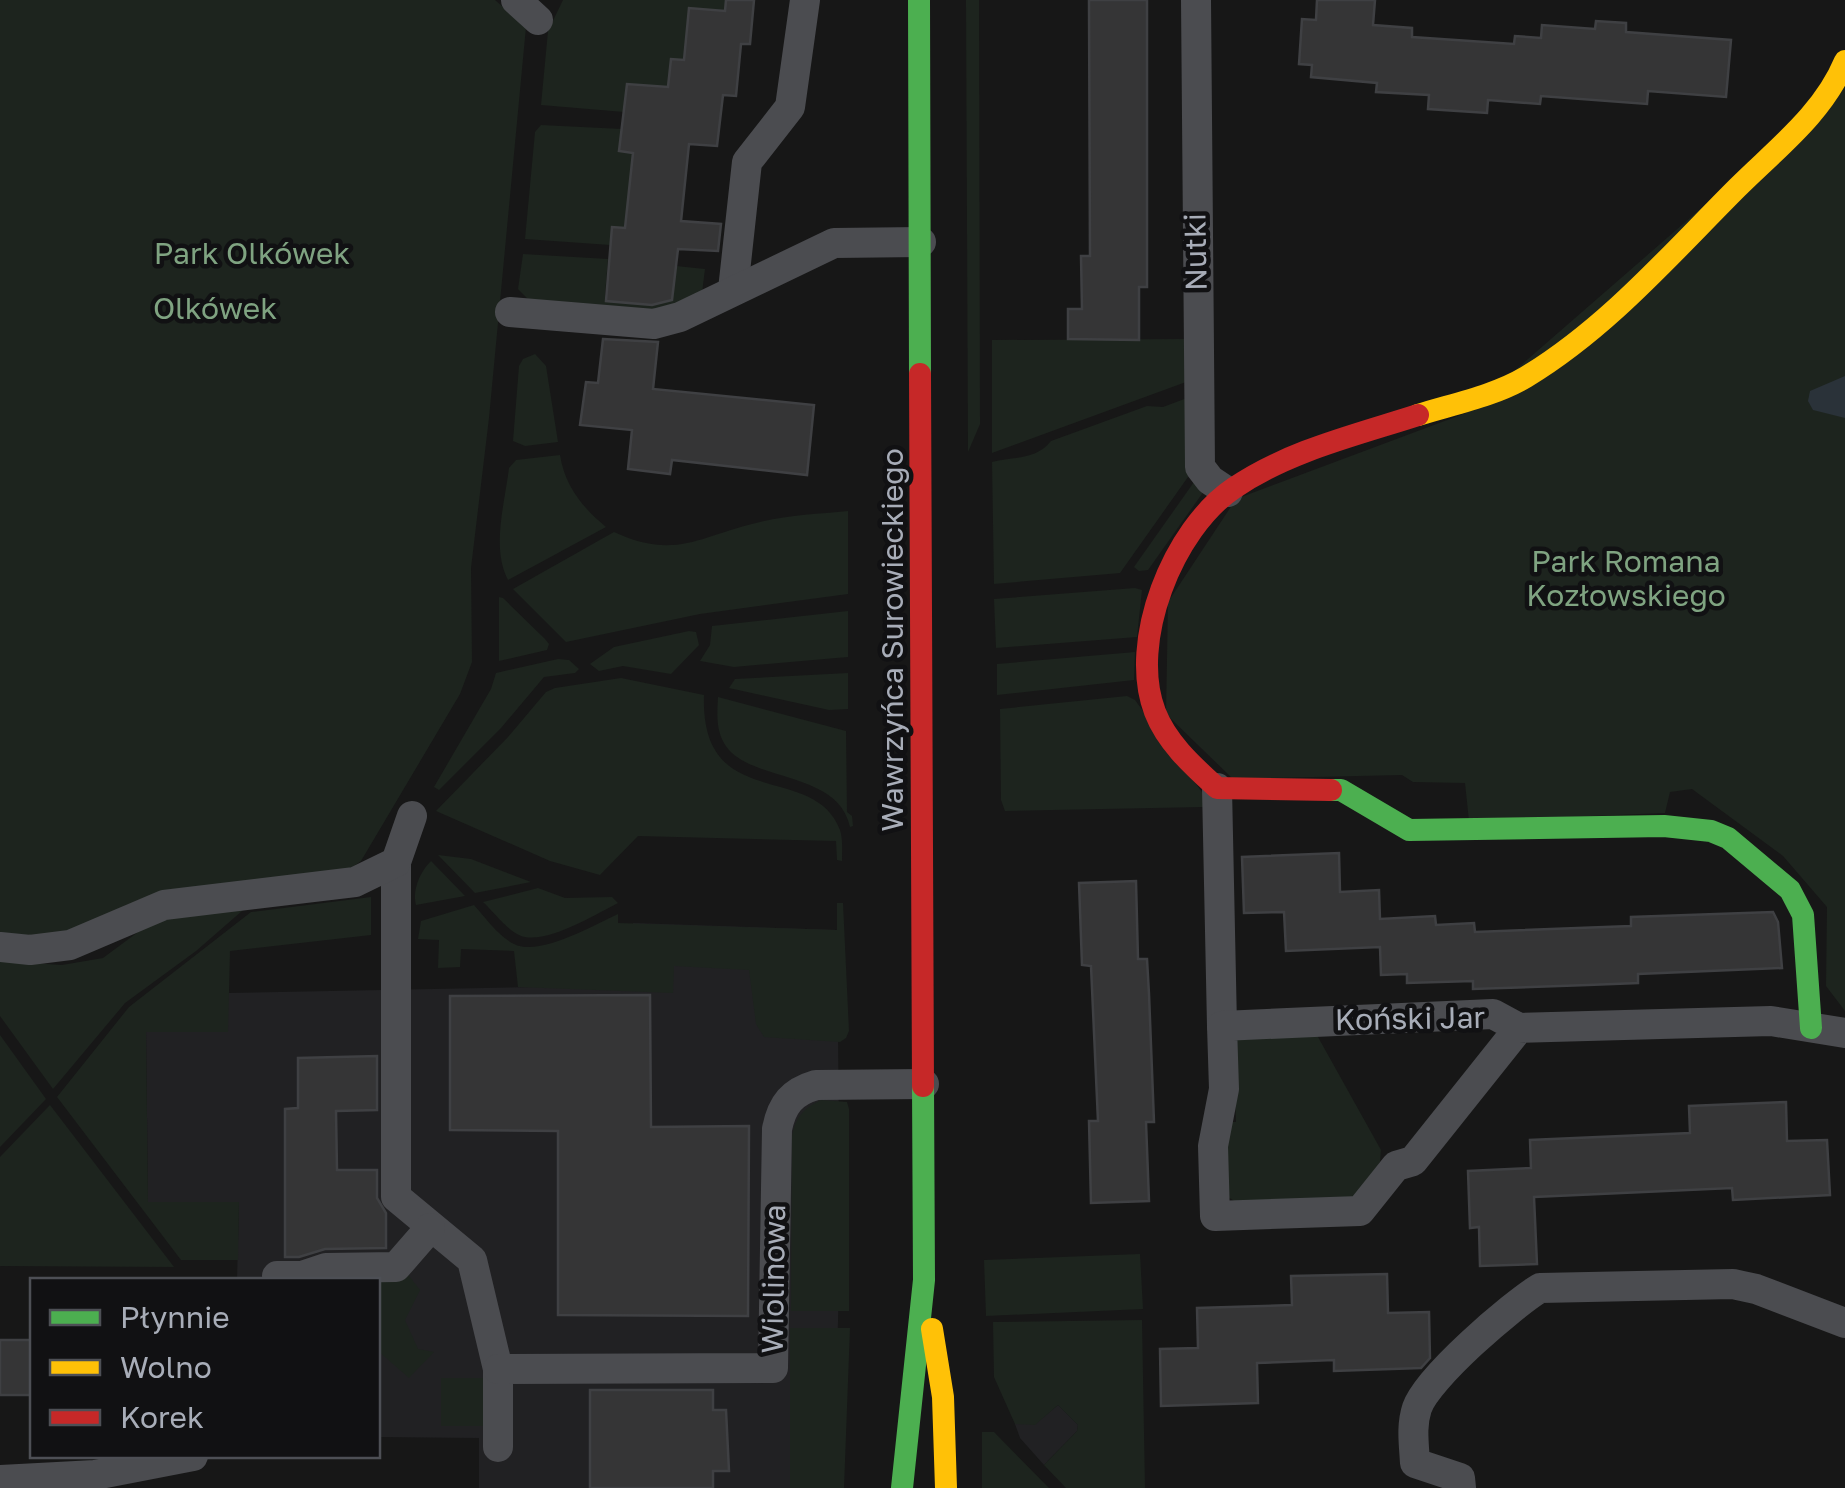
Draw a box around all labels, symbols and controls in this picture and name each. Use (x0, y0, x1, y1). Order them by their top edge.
street label: Nutki (1176, 213, 1214, 291)
park label: Park Olkówek (154, 235, 350, 271)
park label: Olkówek (153, 290, 277, 326)
street label: Wawrzyńca Surowieckiego (874, 448, 910, 832)
park label: Park Romana Kozłowskiego (1526, 543, 1726, 613)
street label: Koński Jar (1335, 999, 1486, 1037)
street label: Wiolinowa (754, 1204, 792, 1354)
legend (30, 1278, 380, 1458)
text: Płynnie (120, 1299, 230, 1335)
text: Wolno (120, 1349, 212, 1385)
text: Korek (120, 1399, 204, 1435)

